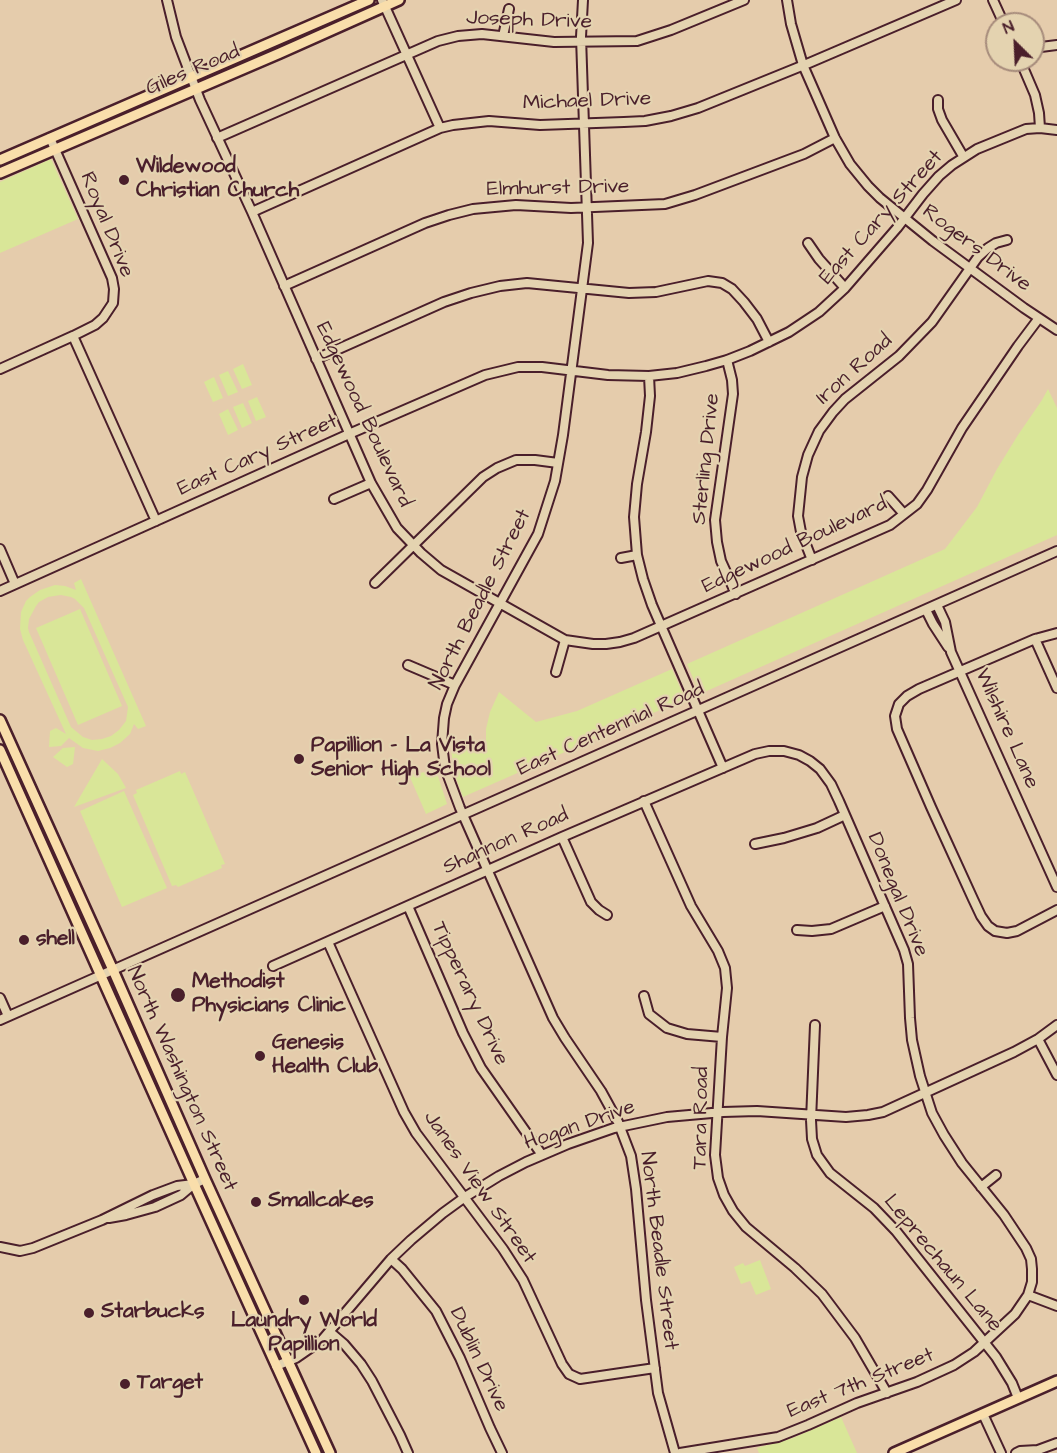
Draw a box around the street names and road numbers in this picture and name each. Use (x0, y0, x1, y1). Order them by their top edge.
street label: Joseph Drive (466, 6, 592, 36)
street label: Giles Road (142, 40, 244, 102)
street label: Michael Drive (522, 87, 652, 117)
street label: East Cary Street (815, 146, 949, 290)
street label: Royal Drive (73, 169, 139, 281)
street label: Elmhurst Drive (486, 175, 630, 203)
street label: Rogers Drive (916, 200, 1036, 298)
street label: Edgewood Boulevard (309, 319, 417, 511)
street label: Iron Road (812, 329, 898, 411)
street label: Sterling Drive (688, 392, 726, 526)
street label: East Cary Street (174, 409, 342, 503)
street label: Edgewood Boulevard (699, 492, 891, 600)
street label: North Beadle Street (424, 505, 538, 695)
street label: Wilshire Lane (968, 665, 1044, 793)
street label: East Centennial Road (514, 677, 708, 783)
street label: Shannon Road (439, 803, 573, 881)
street label: Donegal Drive (861, 829, 933, 961)
street label: Tipperary Drive (425, 918, 513, 1070)
street label: North Washington Street (120, 963, 242, 1195)
street label: Tara Road (689, 1066, 715, 1170)
street label: Hogan Drive (521, 1095, 639, 1157)
street label: Janes View Street (417, 1107, 541, 1269)
street label: North Beadle Street (633, 1150, 683, 1352)
street label: Leprechaun Lane (877, 1190, 1007, 1338)
street label: Dublin Drive (443, 1304, 513, 1416)
street label: East 7th Street (784, 1343, 938, 1425)

